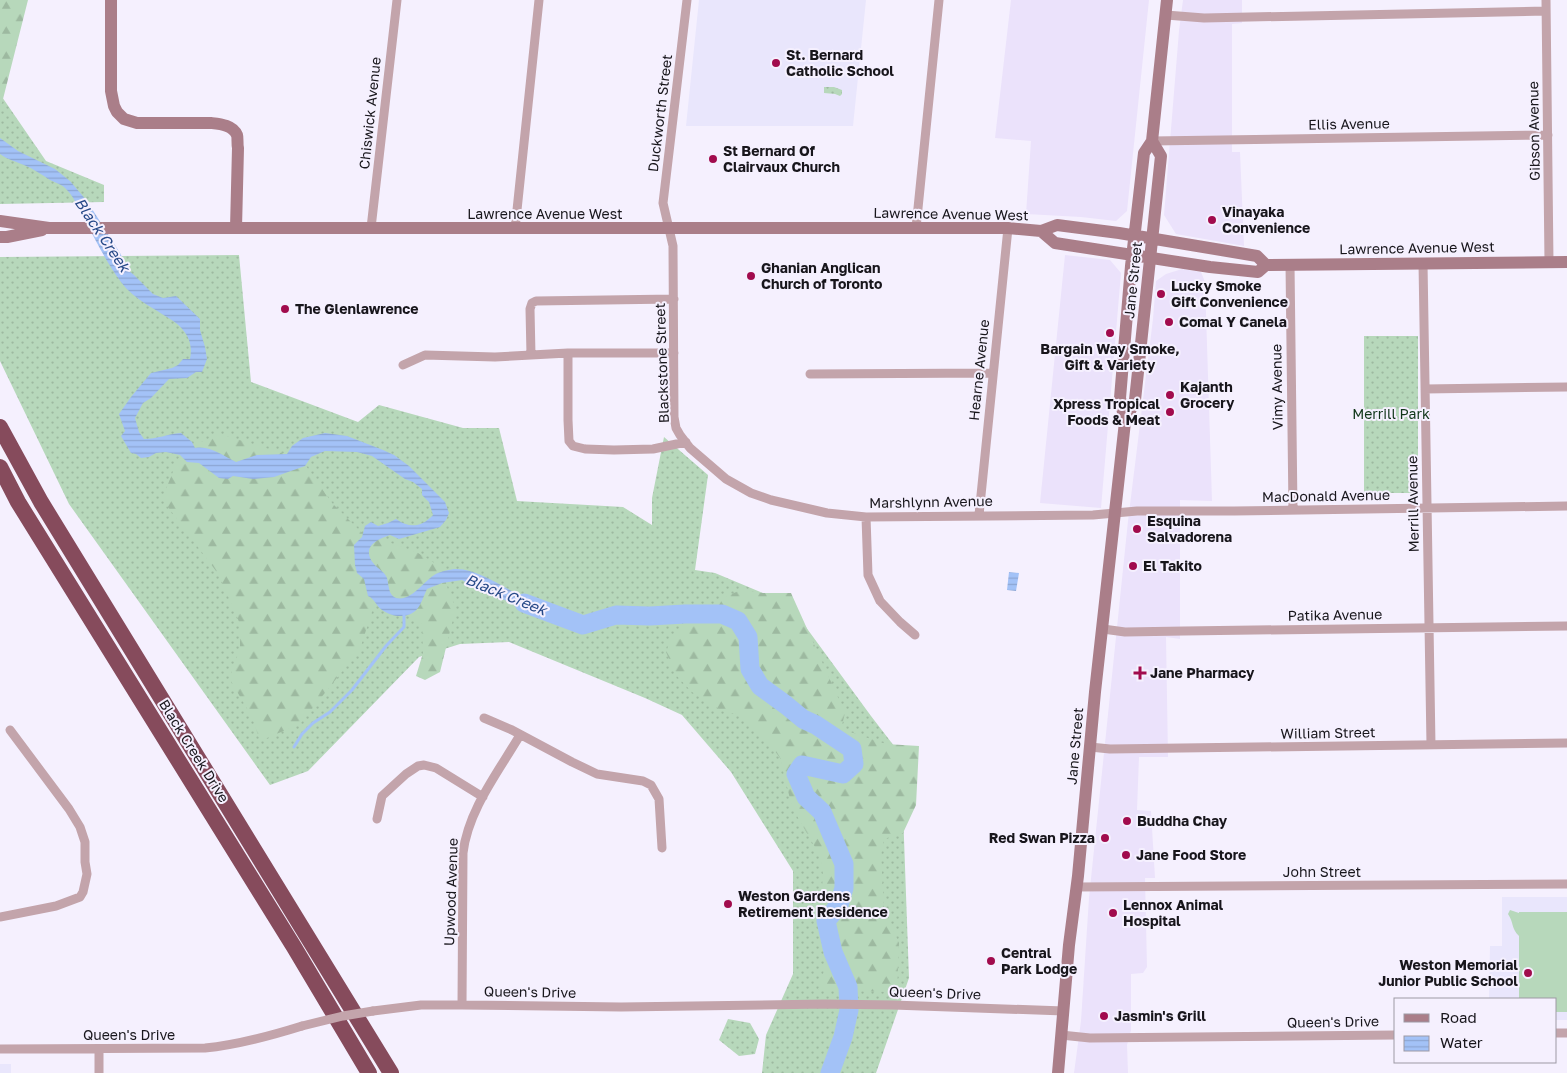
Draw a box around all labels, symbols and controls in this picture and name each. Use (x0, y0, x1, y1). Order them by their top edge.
place label: St. Bernard Catholic School (786, 46, 894, 79)
street label: Duckworth Street (644, 53, 675, 173)
street label: Chiswick Avenue (355, 56, 384, 170)
marker: St. Bernard Catholic School (770, 57, 782, 69)
street label: Gibson Avenue (1524, 81, 1543, 181)
street label: Ellis Avenue (1308, 114, 1390, 133)
place label: St Bernard Of Clairvaux Church (723, 142, 840, 175)
marker: St Bernard Of Clairvaux Church (707, 153, 719, 165)
water label: Black Creek (71, 194, 135, 276)
place label: Vinayaka Convenience (1222, 203, 1310, 236)
street label: Lawrence Avenue West (873, 204, 1029, 223)
street label: Lawrence Avenue West (467, 205, 623, 222)
marker: Vinayaka Convenience (1206, 214, 1218, 226)
street label: Lawrence Avenue West (1339, 238, 1495, 257)
street label: Jane Street (1120, 241, 1145, 319)
place label: Ghanian Anglican Church of Toronto (761, 259, 882, 292)
marker: Ghanian Anglican Church of Toronto (745, 270, 757, 282)
place label: Lucky Smoke Gift Convenience (1171, 277, 1288, 310)
marker: Lucky Smoke Gift Convenience (1155, 288, 1167, 300)
place label: The Glenlawrence (295, 300, 419, 317)
marker: The Glenlawrence (279, 303, 291, 315)
street label: Blackstone Street (651, 303, 672, 423)
place label: Comal Y Canela (1179, 313, 1287, 330)
marker: Comal Y Canela (1163, 316, 1175, 328)
street label: Hearne Avenue (965, 318, 992, 421)
marker: Bargain Way Smoke, Gift & Variety (1104, 327, 1116, 339)
place label: Bargain Way Smoke, Gift & Variety (1040, 340, 1180, 373)
street label: Vimy Avenue (1267, 344, 1286, 430)
place label: Kajanth Grocery (1180, 378, 1235, 411)
marker: Kajanth Grocery (1164, 389, 1176, 401)
place label: Xpress Tropical Foods & Meat (1053, 395, 1160, 428)
park label: Merrill Park (1352, 405, 1430, 422)
marker: Xpress Tropical Foods & Meat (1164, 406, 1176, 418)
street label: Merrill Avenue (1403, 456, 1422, 553)
street label: MacDonald Avenue (1262, 486, 1390, 505)
street label: Marshlynn Avenue (869, 492, 993, 511)
place label: Esquina Salvadorena (1147, 512, 1232, 545)
marker: Esquina Salvadorena (1131, 523, 1143, 535)
place label: El Takito (1143, 557, 1202, 574)
marker: El Takito (1127, 560, 1139, 572)
water label: Black Creek (463, 570, 551, 619)
street label: Patika Avenue (1287, 605, 1383, 624)
place label: Jane Pharmacy (1150, 664, 1255, 681)
marker: Jane Pharmacy (1134, 667, 1146, 679)
street label: Black Creek Drive (156, 696, 233, 805)
street label: Jane Street (1063, 707, 1086, 785)
street label: William Street (1280, 723, 1376, 742)
place label: Buddha Chay (1137, 812, 1228, 829)
marker: Buddha Chay (1121, 815, 1133, 827)
place label: Red Swan Pizza (989, 829, 1095, 846)
marker: Red Swan Pizza (1099, 832, 1111, 844)
street label: Upwood Avenue (440, 838, 461, 946)
place label: Jane Food Store (1136, 846, 1246, 863)
marker: Jane Food Store (1120, 849, 1132, 861)
street label: John Street (1283, 863, 1361, 880)
place label: Weston Gardens Retirement Residence (738, 887, 888, 920)
place label: Lennox Animal Hospital (1123, 896, 1224, 929)
marker: Weston Gardens Retirement Residence (722, 898, 734, 910)
marker: Lennox Animal Hospital (1107, 907, 1119, 919)
place label: Central Park Lodge (1001, 944, 1077, 977)
marker: Central Park Lodge (985, 955, 997, 967)
place label: Weston Memorial Junior Public School (1378, 956, 1518, 989)
marker: Weston Memorial Junior Public School (1522, 967, 1534, 979)
street label: Queen's Drive (484, 982, 576, 1001)
street label: Queen's Drive (889, 982, 981, 1003)
legend (1394, 998, 1557, 1063)
place label: Jasmin's Grill (1114, 1007, 1206, 1024)
text: Road (1440, 1008, 1477, 1026)
marker: Jasmin's Grill (1098, 1010, 1110, 1022)
street label: Queen's Drive (1287, 1012, 1379, 1031)
street label: Queen's Drive (83, 1026, 175, 1043)
text: Water (1440, 1033, 1483, 1051)

